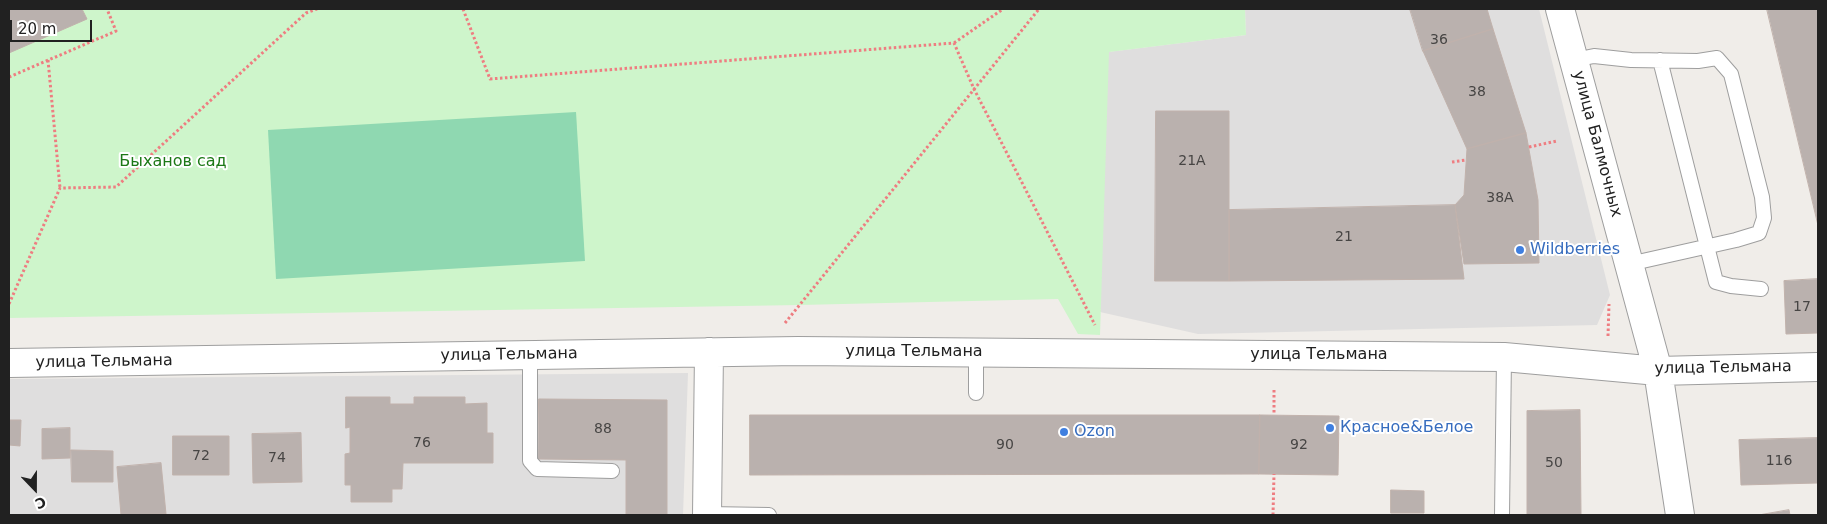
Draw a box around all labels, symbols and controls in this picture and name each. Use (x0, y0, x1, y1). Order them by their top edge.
scale bar (12, 10, 95, 42)
text: 20 m (18, 20, 56, 38)
house number: 36 (1430, 32, 1448, 48)
street label: улица Балмочных (1568, 69, 1626, 219)
house number: 38 (1468, 84, 1486, 100)
park label: Быханов сад (119, 152, 227, 172)
house number: 21А (1178, 153, 1206, 169)
house number: 38А (1486, 190, 1514, 206)
house number: 21 (1335, 229, 1353, 245)
place label: Wildberries (1530, 240, 1620, 260)
marker: Wildberries (1514, 244, 1526, 256)
house number: 17 (1793, 299, 1811, 315)
street label: улица Тельмана (845, 342, 983, 362)
street label: улица Тельмана (440, 344, 578, 366)
street label: улица Тельмана (1250, 345, 1388, 365)
street label: улица Тельмана (35, 351, 173, 373)
street label: улица Тельмана (1654, 357, 1792, 379)
place label: Красное&Белое (1340, 418, 1473, 438)
house number: 88 (594, 421, 612, 437)
place label: Ozon (1074, 422, 1115, 442)
marker: Красное&Белое (1324, 422, 1336, 434)
marker: Ozon (1058, 426, 1070, 438)
house number: 76 (413, 435, 431, 451)
house number: 90 (996, 437, 1014, 453)
house number: 92 (1290, 437, 1308, 453)
house number: 72 (192, 448, 210, 464)
house number: 74 (268, 450, 286, 466)
house number: 116 (1766, 453, 1792, 469)
house number: 50 (1545, 455, 1563, 471)
north arrow (10, 464, 60, 514)
text: С (33, 494, 48, 512)

